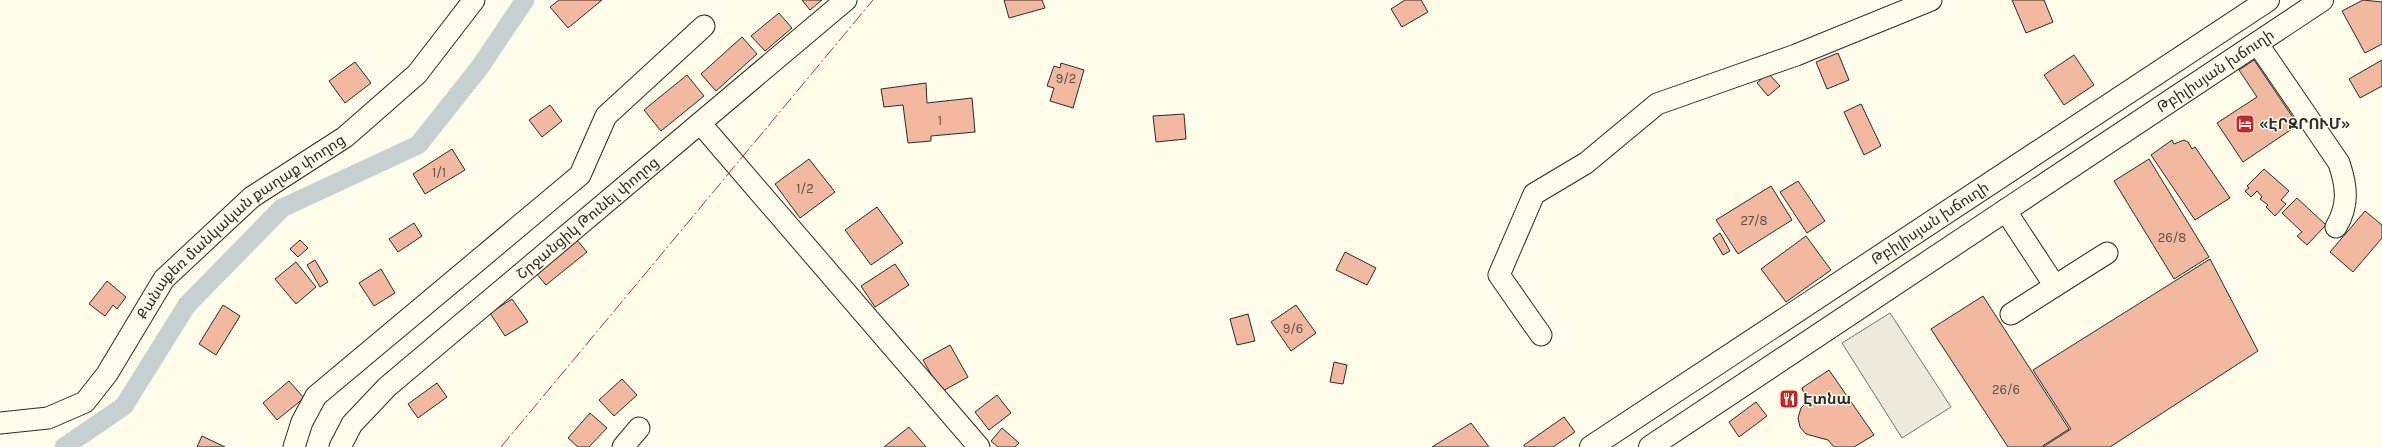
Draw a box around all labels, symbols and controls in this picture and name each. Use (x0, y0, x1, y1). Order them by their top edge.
street label: Թբիլիսյան խճուղի (2153, 25, 2277, 116)
house number: 9/2 (1056, 71, 1076, 86)
house number: 1 (938, 113, 942, 128)
hotel icon: «ԷՐԶՐՈՒՄ» (2234, 113, 2256, 135)
place label: «ԷՐԶՐՈՒՄ» (2259, 115, 2350, 133)
street label: Քանաքեռ մանկական քաղաք փողոց (133, 130, 348, 322)
street label: Շրջանցիկ Թունել փողոց (513, 153, 662, 283)
house number: 1/1 (432, 165, 446, 180)
street label: Թբիլիսյան խճուղի (1868, 178, 1992, 269)
house number: 1/2 (796, 181, 814, 196)
house number: 27/8 (1740, 213, 1768, 228)
house number: 26/8 (2158, 230, 2186, 245)
house number: 9/6 (1283, 321, 1303, 336)
house number: 26/6 (1992, 382, 2020, 397)
restaurant icon: Էտնա (1778, 388, 1800, 410)
place label: Էտնա (1803, 390, 1851, 408)

